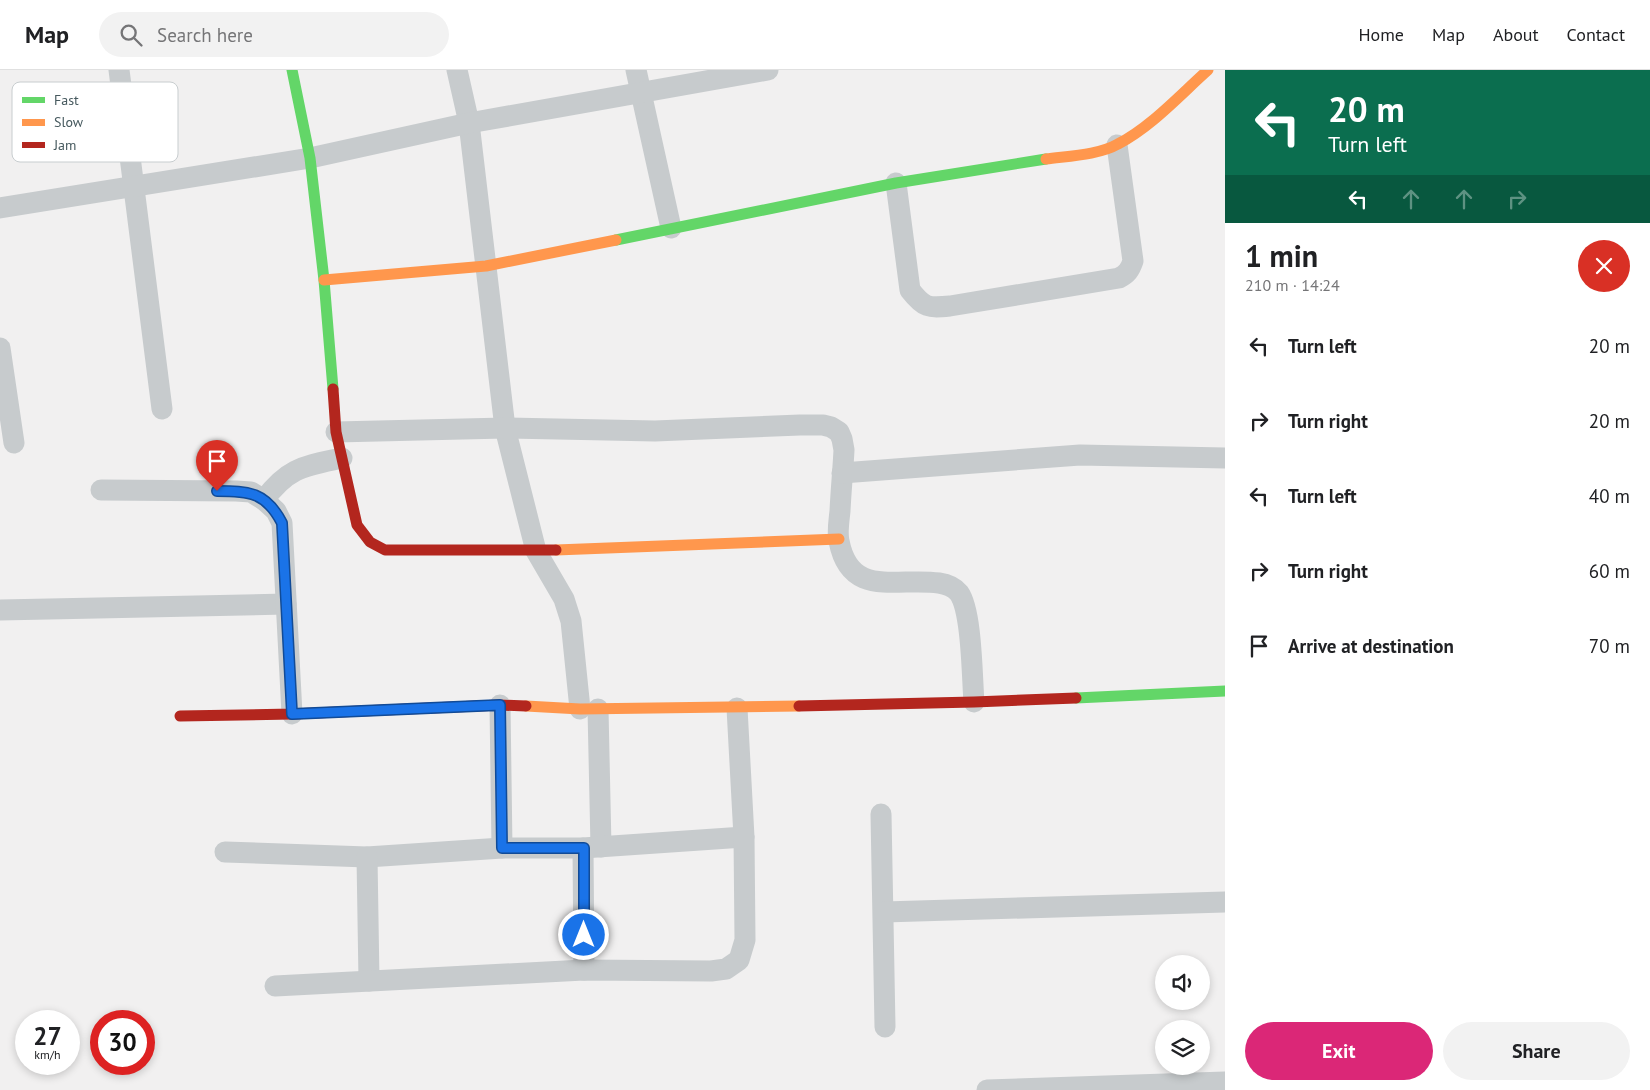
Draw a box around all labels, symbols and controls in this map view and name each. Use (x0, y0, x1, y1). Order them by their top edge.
search box (99, 12, 449, 57)
text: Map (25, 19, 69, 50)
icon: search (117, 21, 145, 49)
text: Search here (157, 23, 253, 47)
text: Home (1358, 23, 1404, 46)
text: Map (1432, 23, 1465, 46)
text: About (1493, 23, 1539, 46)
text: Contact (1567, 23, 1625, 46)
legend (12, 82, 178, 162)
text: 20 m (1328, 86, 1405, 132)
icon: left (1245, 90, 1310, 155)
text: Fast (54, 91, 79, 109)
text: Slow (54, 113, 84, 131)
text: Turn left (1328, 130, 1407, 158)
text: Jam (53, 136, 76, 154)
icon: left (1344, 185, 1372, 213)
icon: ahead (1397, 185, 1425, 213)
icon: ahead (1450, 185, 1478, 213)
icon: right (1503, 185, 1531, 213)
text: 1 min (1245, 236, 1318, 275)
button: close (1578, 240, 1630, 292)
text: 210 m · 14:24 (1245, 275, 1340, 295)
icon: left (1245, 332, 1273, 360)
text: Turn left (1288, 334, 1357, 358)
text: 20 m (1589, 334, 1630, 358)
icon: right (1245, 407, 1273, 435)
text: Turn right (1288, 409, 1368, 433)
text: 20 m (1589, 409, 1630, 433)
pin (196, 440, 238, 491)
icon: arrive (203, 447, 231, 475)
icon: left (1245, 482, 1273, 510)
text: Turn left (1288, 484, 1357, 508)
text: 40 m (1589, 484, 1630, 508)
icon: right (1245, 557, 1273, 585)
text: Turn right (1288, 559, 1368, 583)
text: 60 m (1589, 559, 1630, 583)
icon: arrive (1245, 632, 1273, 660)
text: Arrive at destination (1288, 634, 1454, 658)
text: 70 m (1589, 634, 1630, 658)
position arrow (557, 908, 609, 960)
map controls (1155, 955, 1210, 1075)
button: sound (1155, 955, 1210, 1010)
speed limit sign: 30 (90, 1010, 155, 1075)
text: 27 (33, 1020, 62, 1052)
button: layers (1155, 1020, 1210, 1075)
button: Exit (1245, 1022, 1433, 1080)
button: Share (1443, 1022, 1630, 1080)
text: km/h (34, 1047, 61, 1062)

